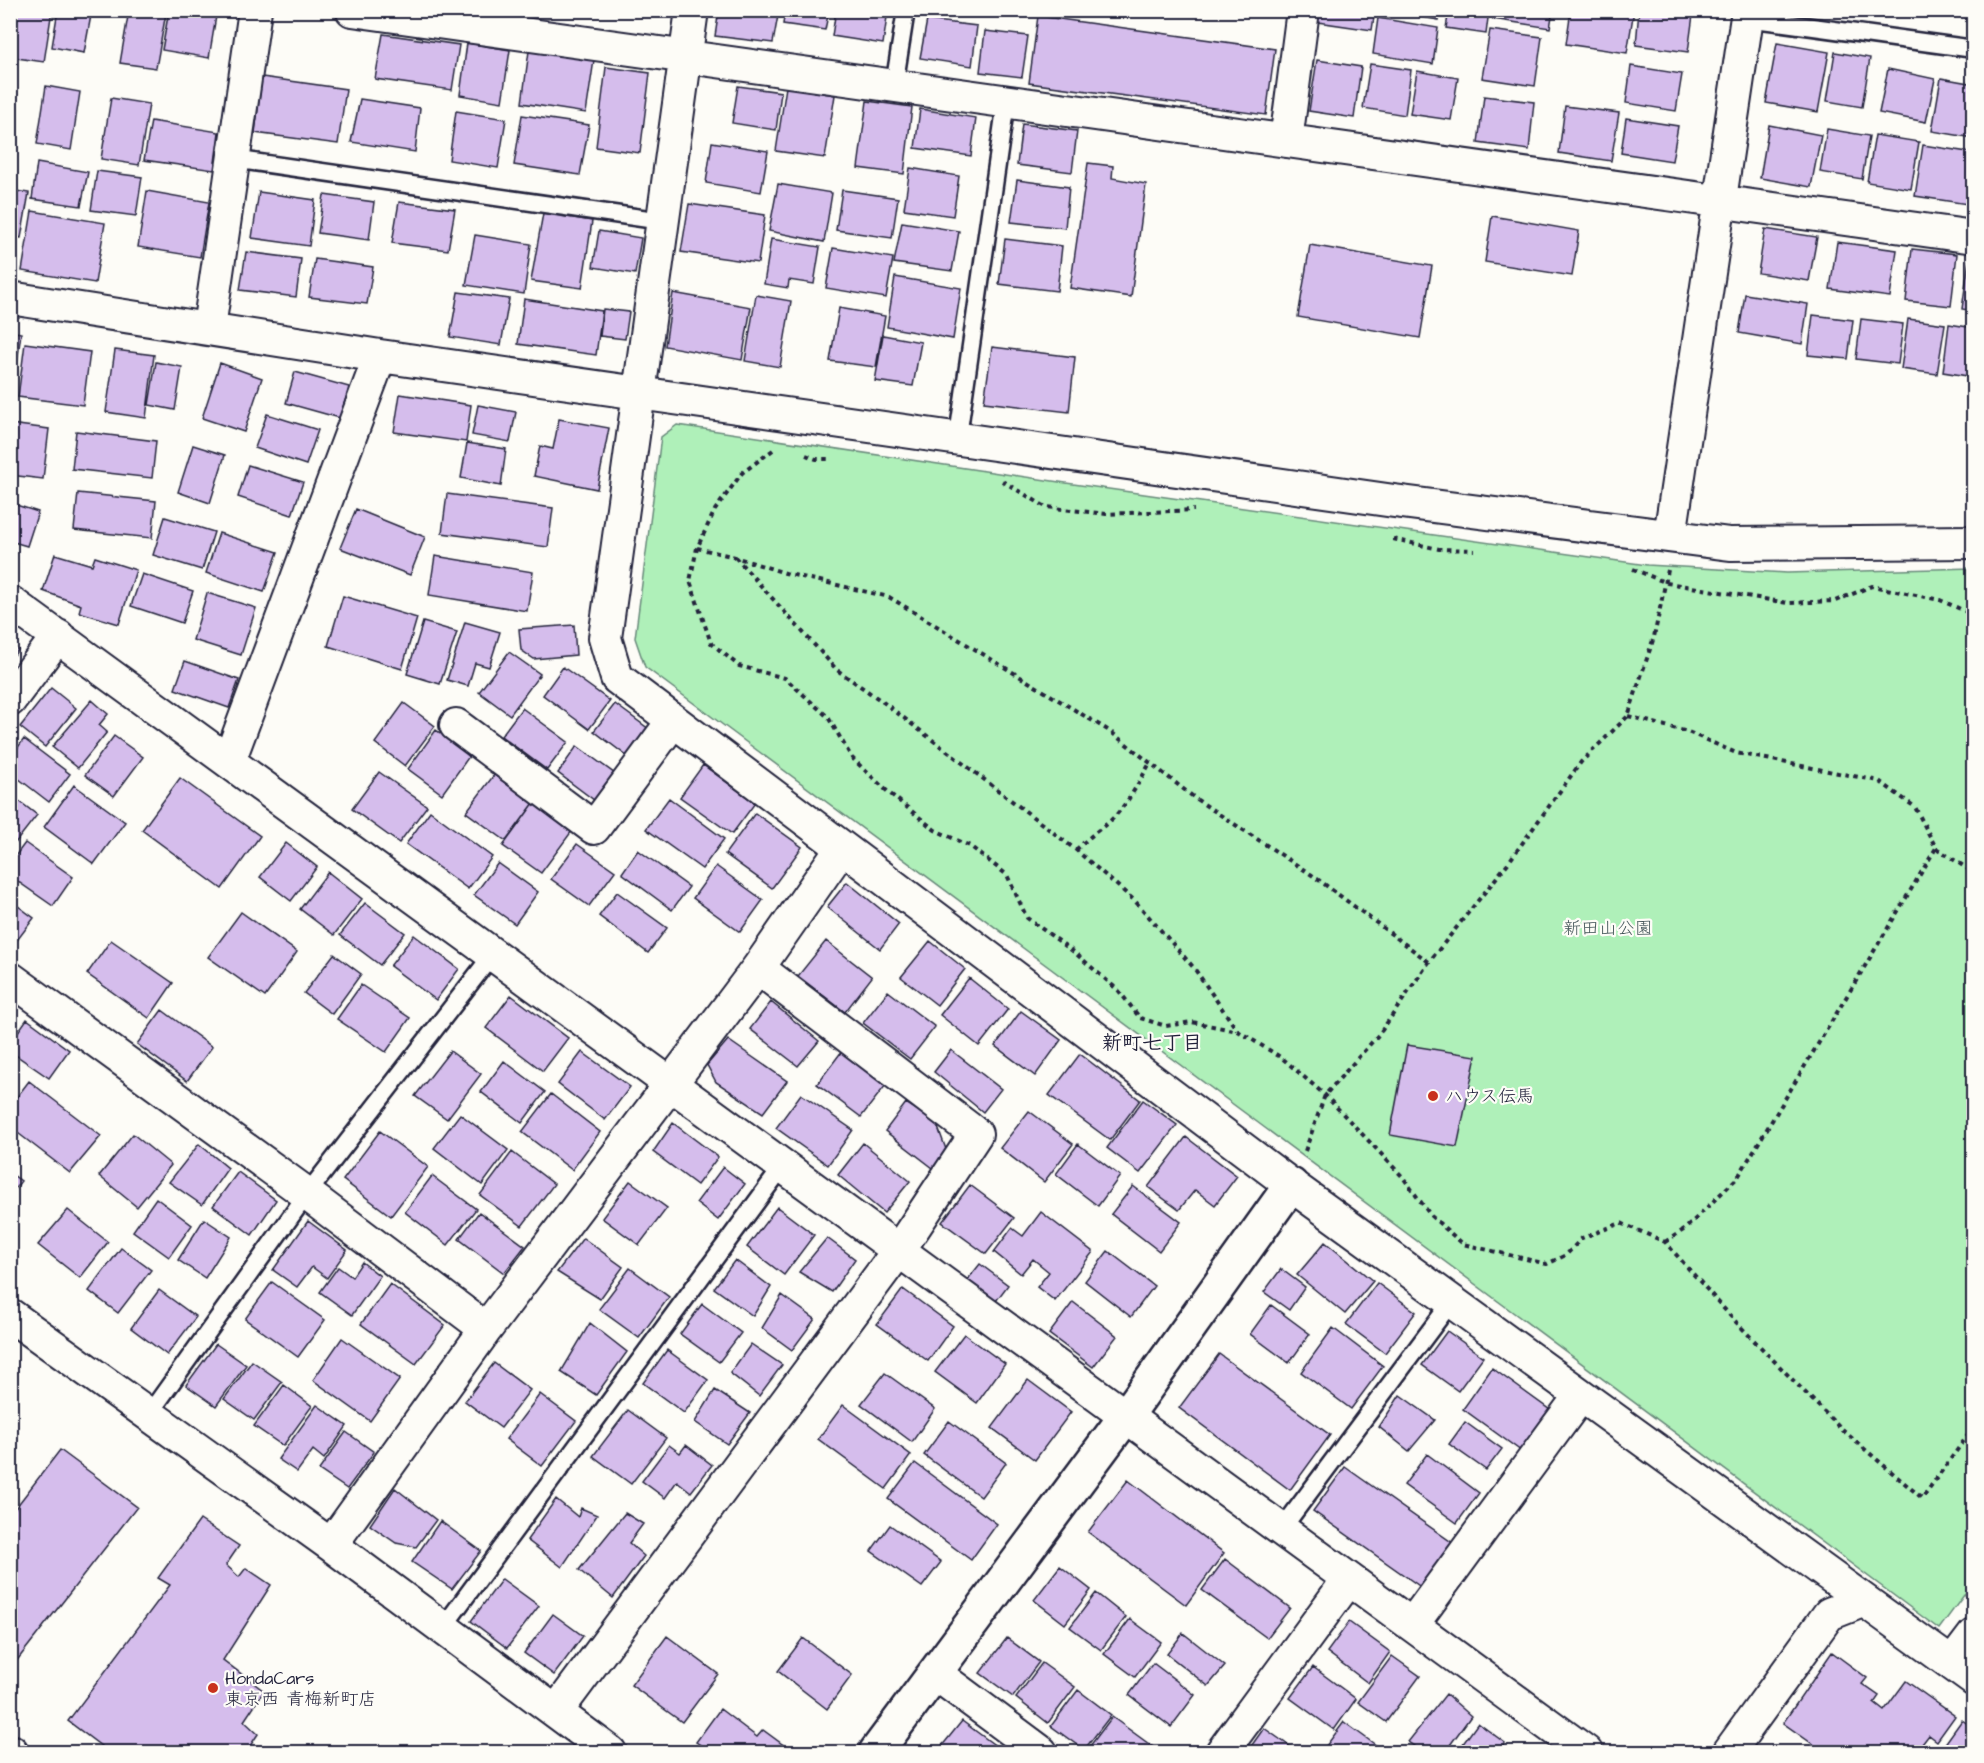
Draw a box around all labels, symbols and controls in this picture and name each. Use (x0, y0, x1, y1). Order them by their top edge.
park label: 新田山公園 (1563, 916, 1653, 941)
district label: 新町七丁目 (1102, 1029, 1202, 1057)
place label: ハウス伝馬 (1445, 1084, 1534, 1109)
marker: ハウス伝馬 (1426, 1089, 1440, 1103)
place label: HondaCars 東京西 青梅新町店 (225, 1666, 376, 1712)
marker: HondaCars 東京西 青梅新町店 (206, 1681, 220, 1695)

